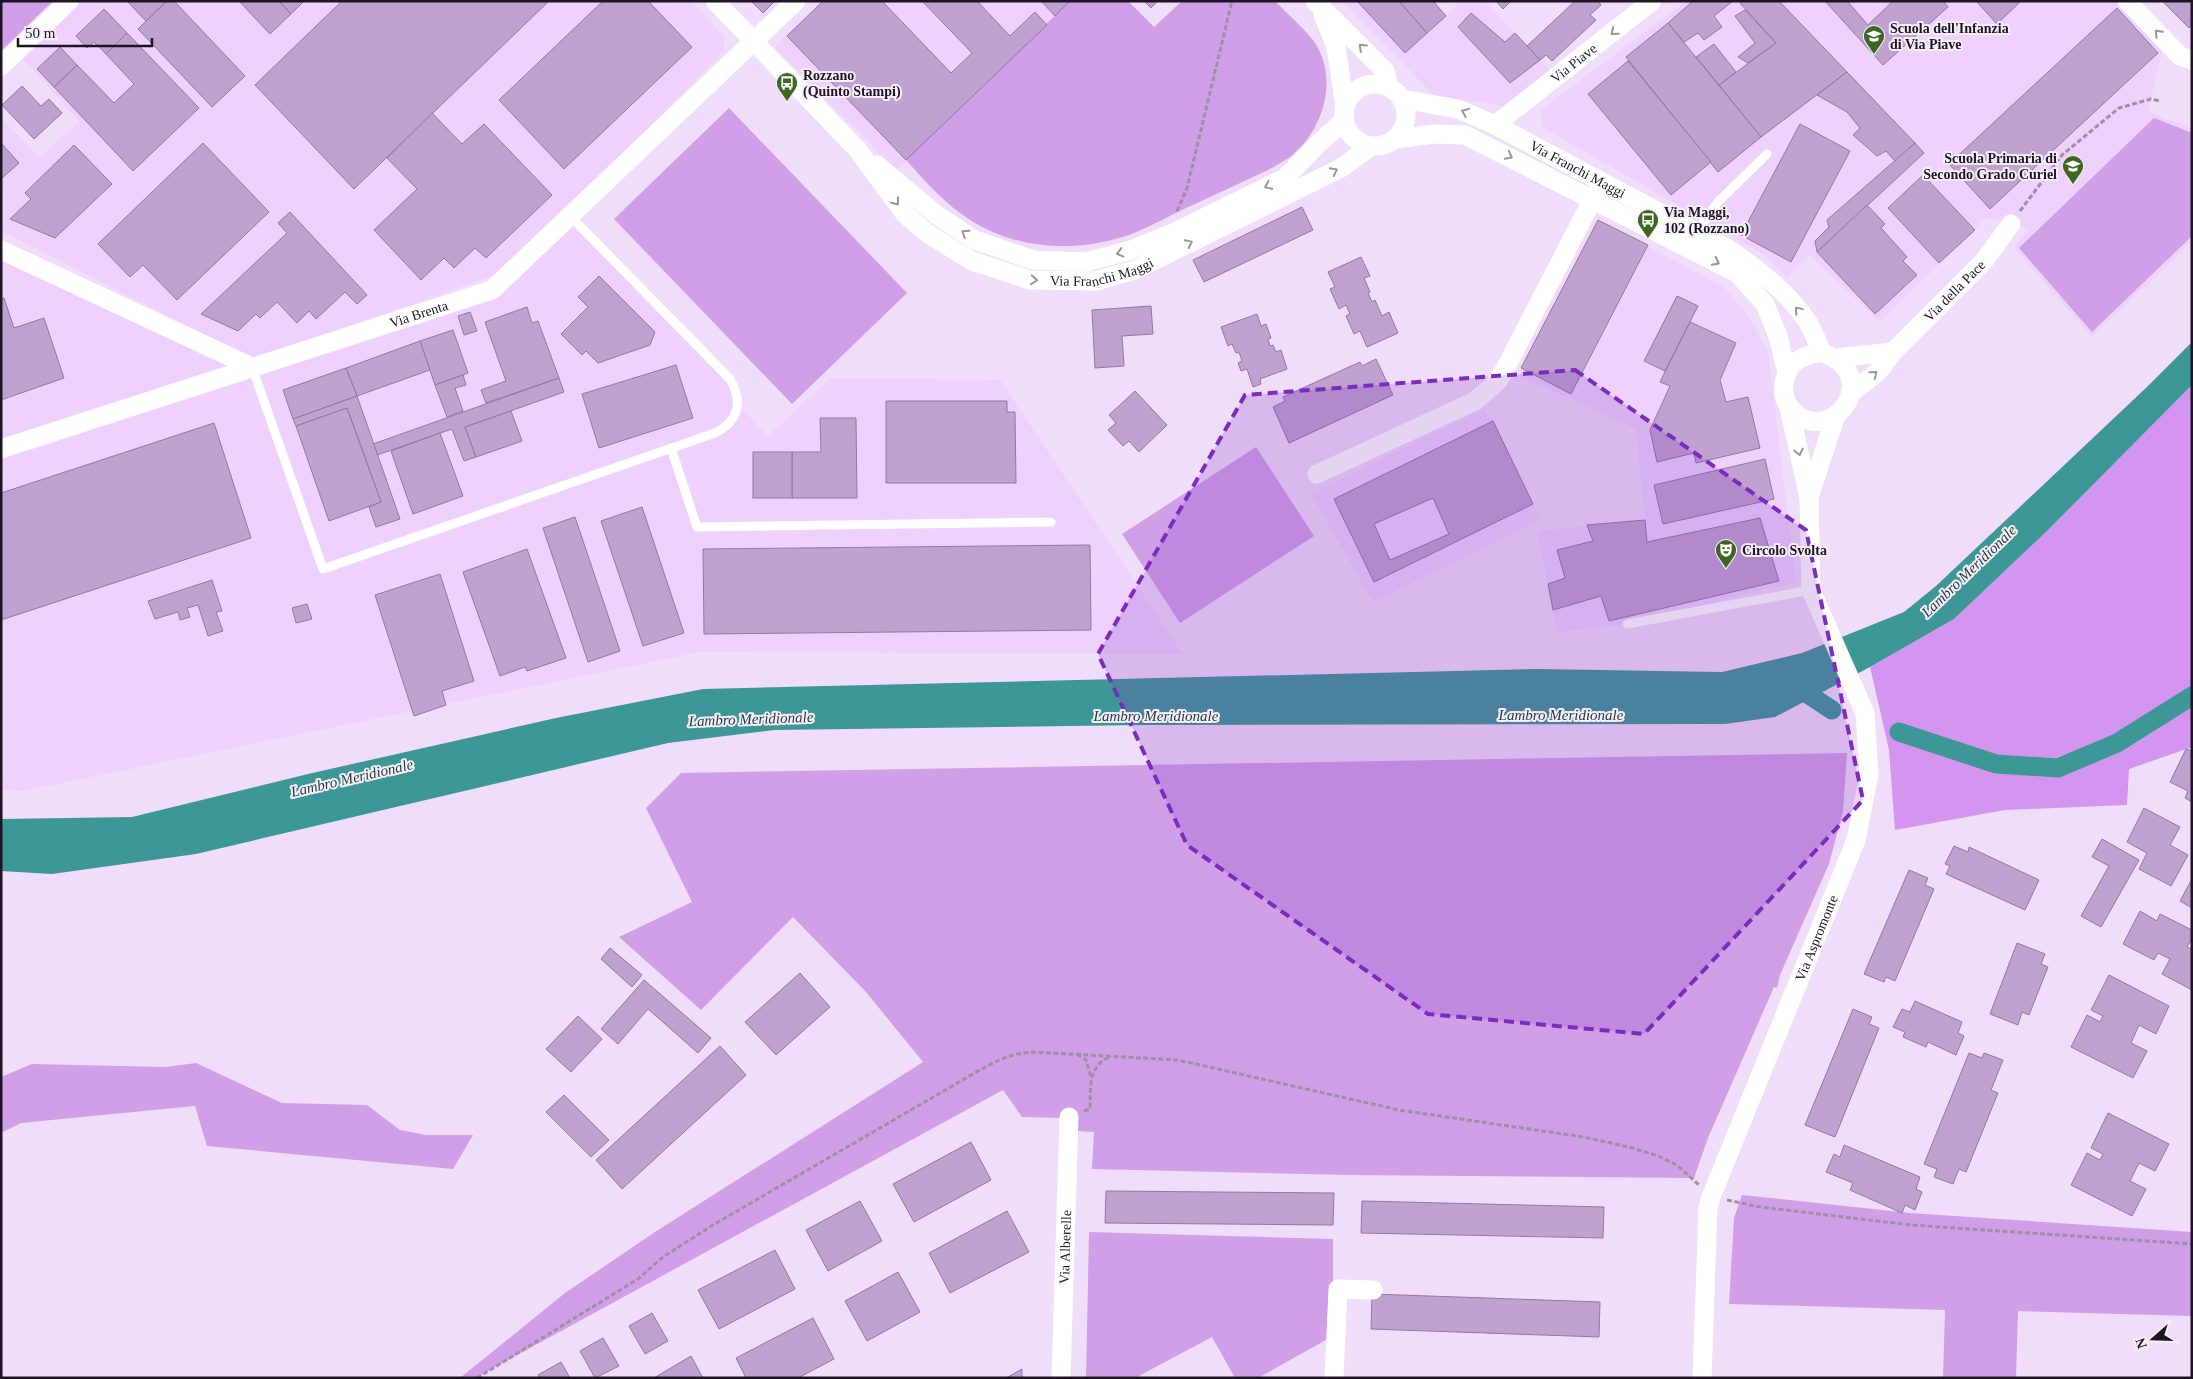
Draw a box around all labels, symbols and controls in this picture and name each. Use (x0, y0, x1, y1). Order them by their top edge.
scale bar (18, 15, 151, 47)
place label: Scuola dell'Infanzia di Via Piave (1890, 21, 2009, 52)
school or university icon: Scuola dell'Infanzia di Via Piave (1862, 24, 1886, 55)
text: 50 m (25, 25, 56, 41)
one-way arrow (1611, 26, 1620, 34)
one-way arrow (2155, 30, 2164, 39)
street label: Via Piave (1548, 41, 1600, 86)
one-way arrow (1359, 44, 1368, 53)
place label: Rozzano (Quinto Stampi) (803, 68, 901, 100)
bus stop icon: Rozzano (Quinto Stampi) (775, 71, 799, 102)
one-way arrow (1461, 108, 1470, 118)
street label: Via Franchi Maggi (1527, 138, 1628, 201)
one-way arrow (1504, 150, 1513, 160)
place label: Scuola Primaria di Secondo Grado Curiel (1923, 151, 2057, 182)
school or university icon: Scuola Primaria di Secondo Grado Curiel (2061, 154, 2085, 185)
one-way arrow (1329, 167, 1338, 177)
one-way arrow (1264, 180, 1273, 190)
one-way arrow (890, 196, 899, 206)
place label: Via Maggi, 102 (Rozzano) (1664, 205, 1749, 237)
bus stop icon: Via Maggi, 102 (Rozzano) (1636, 208, 1660, 239)
one-way arrow (961, 229, 970, 239)
one-way arrow (1184, 239, 1193, 249)
one-way arrow (1116, 247, 1125, 258)
street label: Via Franchi Maggi (1050, 255, 1156, 290)
one-way arrow (1711, 256, 1720, 266)
street label: Via della Pace (1921, 257, 1988, 325)
one-way arrow (1031, 274, 1039, 285)
street label: Via Brenta (388, 298, 451, 331)
one-way arrow (1795, 306, 1804, 315)
one-way arrow (1868, 372, 1877, 380)
one-way arrow (1793, 448, 1804, 457)
water label: Lambro Meridionale (1918, 522, 2020, 621)
theatre icon: Circolo Svolta (1714, 538, 1738, 569)
place label: Circolo Svolta (1742, 543, 1827, 558)
water label: Lambro Meridionale (1498, 707, 1624, 723)
water label: Lambro Meridionale (1093, 708, 1219, 724)
water label: Lambro Meridionale (687, 709, 814, 729)
water label: Lambro Meridionale (288, 756, 415, 800)
street label: Via Aspromonte (1792, 893, 1841, 983)
street label: Via Alberelle (1057, 1210, 1074, 1284)
north arrow (2128, 1314, 2178, 1364)
text: N (2132, 1336, 2150, 1351)

